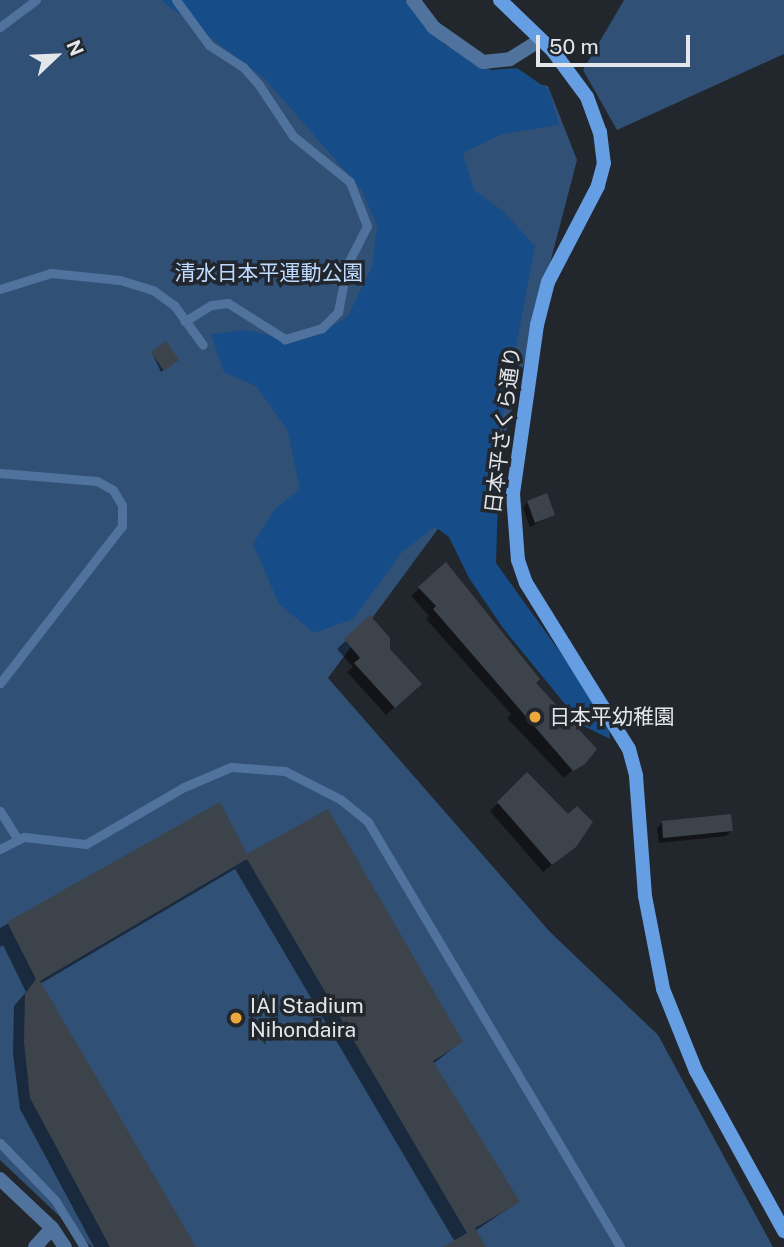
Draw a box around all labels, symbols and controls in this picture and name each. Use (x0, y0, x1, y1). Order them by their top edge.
north arrow (21, 21, 91, 91)
scale bar (539, 21, 693, 65)
text: 50 m (549, 34, 599, 59)
text: N (62, 37, 88, 59)
park label: 清水日本平運動公園 (175, 260, 363, 286)
street label: 日本平さくら通り (480, 345, 526, 515)
place label: 日本平幼稚園 (549, 704, 675, 730)
marker: 日本平幼稚園 (527, 709, 543, 725)
place label: IAI Stadium Nihondaira (250, 993, 364, 1043)
marker: IAI Stadium Nihondaira (228, 1010, 244, 1026)

